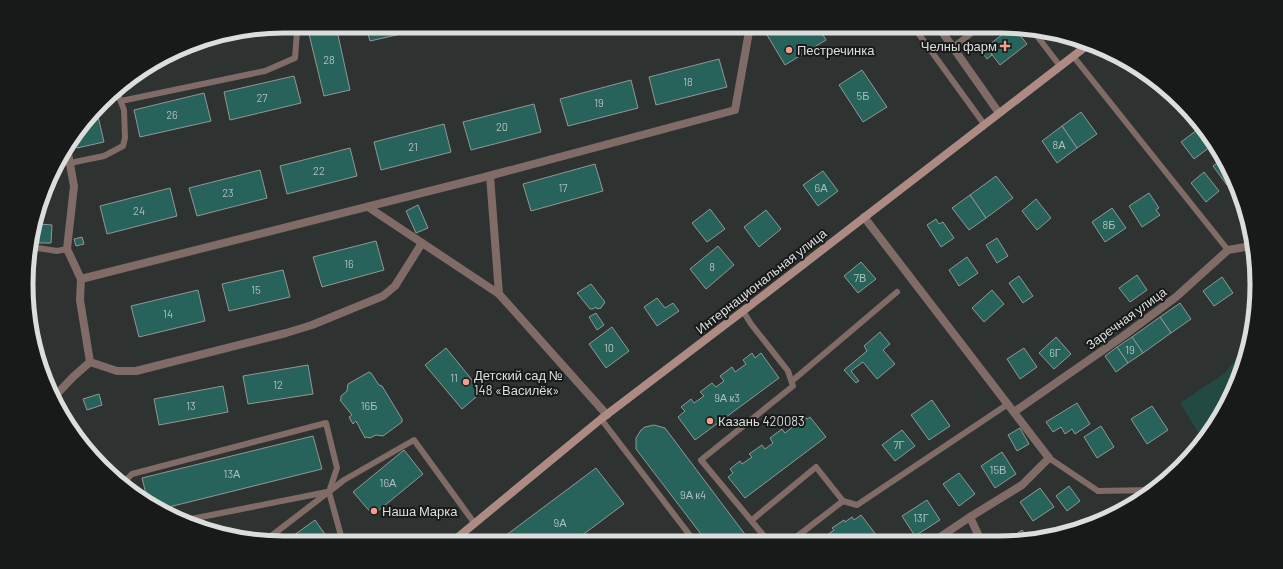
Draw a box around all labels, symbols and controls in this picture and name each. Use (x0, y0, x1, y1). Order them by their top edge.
place label: Челны фарм (921, 38, 997, 54)
marker: Челны фарм (1000, 41, 1010, 51)
place label: Пестречинка (797, 42, 875, 58)
marker: Пестречинка (784, 45, 794, 55)
house number: 28 (323, 53, 335, 66)
house number: 18 (683, 75, 693, 88)
house number: 5Б (857, 89, 869, 102)
house number: 27 (256, 91, 268, 104)
house number: 19 (594, 96, 604, 109)
house number: 26 (166, 108, 178, 121)
house number: 20 (496, 120, 508, 133)
house number: 8А (1052, 138, 1066, 151)
house number: 21 (408, 140, 418, 153)
house number: 22 (313, 164, 325, 177)
house number: 17 (558, 181, 568, 194)
house number: 6А (814, 181, 828, 194)
house number: 23 (222, 186, 234, 199)
house number: 24 (133, 204, 145, 217)
house number: 8Б (1103, 218, 1115, 231)
street label: Интернациональная улица (692, 224, 830, 337)
house number: 16 (344, 257, 354, 270)
house number: 8 (709, 260, 715, 273)
house number: 7В (854, 271, 866, 284)
house number: 15 (251, 283, 261, 296)
street label: Заречная улица (1083, 283, 1170, 353)
house number: 14 (163, 307, 173, 320)
house number: 10 (604, 341, 614, 354)
house number: 19 (1125, 343, 1135, 356)
house number: 6Г (1049, 346, 1061, 359)
place label: Детский сад № 148 «Василёк» (474, 367, 563, 398)
house number: 11 (450, 371, 458, 384)
marker: Детский сад № 148 «Василёк» (461, 377, 471, 387)
house number: 12 (273, 378, 283, 391)
house number: 9А к3 (714, 391, 740, 404)
house number: 13 (186, 399, 196, 412)
house number: 16Б (361, 399, 377, 412)
place label: Казань 420083 (718, 413, 805, 429)
marker: Казань 420083 (705, 416, 715, 426)
house number: 7Г (893, 438, 905, 451)
house number: 15В (990, 463, 1006, 476)
house number: 13А (224, 467, 241, 480)
house number: 16А (380, 476, 397, 489)
house number: 9А к4 (680, 488, 706, 501)
place label: Наша Марка (382, 503, 458, 519)
marker: Наша Марка (369, 506, 379, 516)
house number: 13Г (913, 511, 929, 524)
house number: 9А (553, 516, 567, 529)

